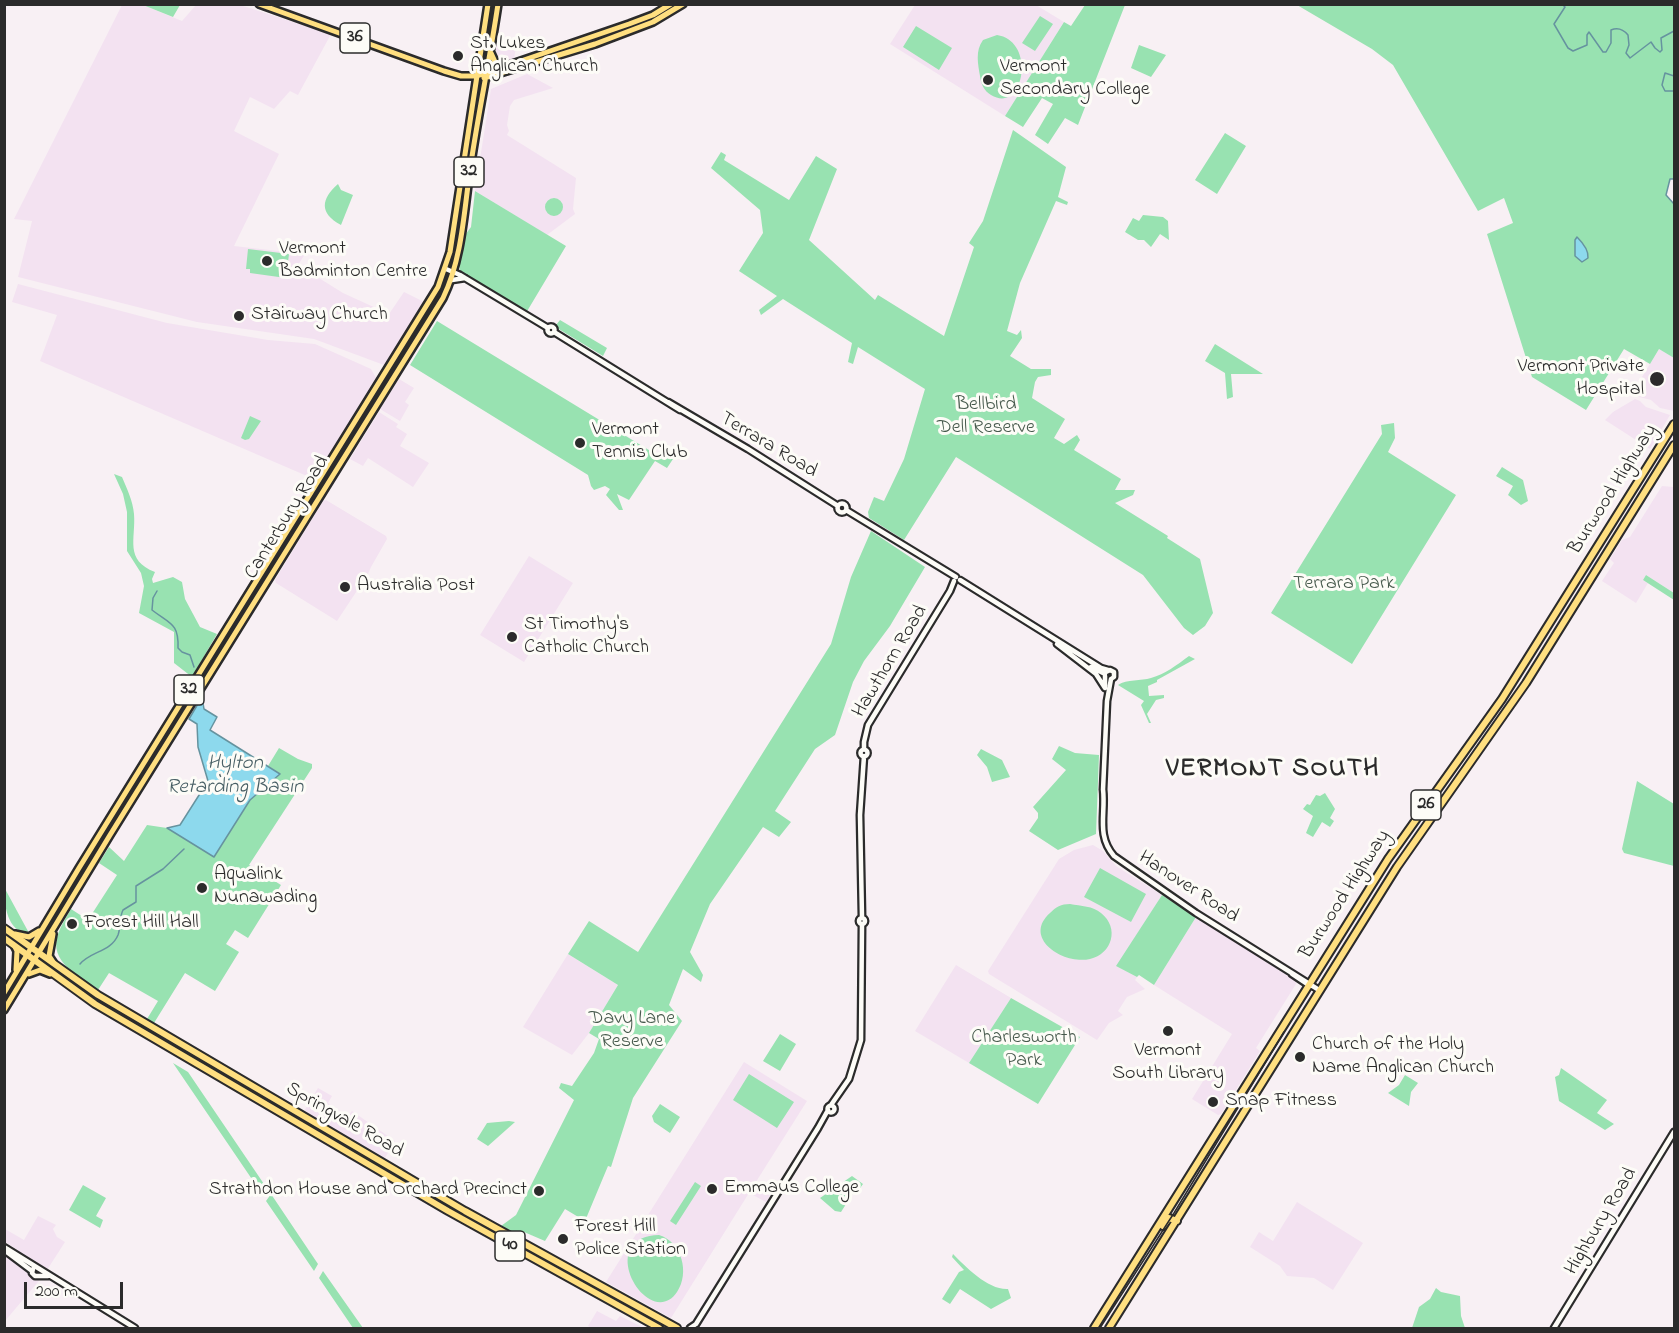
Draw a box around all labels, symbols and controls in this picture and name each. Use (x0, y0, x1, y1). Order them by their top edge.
road number: 36 (340, 23, 370, 53)
place label: St. Lukes Anglican Church (470, 33, 598, 80)
marker: St. Lukes Anglican Church (451, 49, 465, 63)
place label: Vermont Secondary College (1000, 56, 1150, 103)
marker: Vermont Secondary College (981, 73, 995, 87)
road number: 32 (454, 157, 484, 187)
place label: Vermont Badminton Centre (279, 238, 427, 285)
marker: Vermont Badminton Centre (260, 254, 274, 268)
place label: Stairway Church (251, 304, 388, 328)
marker: Stairway Church (232, 309, 246, 323)
place label: Vermont Private Hospital (1518, 356, 1644, 403)
marker: Vermont Private Hospital (1648, 370, 1666, 388)
park label: Bellbird Dell Reserve (937, 394, 1035, 441)
street label: Terrara Road (715, 408, 821, 484)
place label: Vermont Tennis Club (592, 419, 687, 466)
street label: Burwood Highway (1564, 420, 1664, 560)
marker: Vermont Tennis Club (573, 436, 587, 450)
street label: Canterbury Road (240, 452, 336, 584)
park label: Terrara Park (1293, 573, 1395, 597)
place label: Australia Post (357, 575, 475, 599)
marker: Australia Post (338, 580, 352, 594)
street label: Hawthorn Road (848, 602, 934, 722)
place label: St Timothy's Catholic Church (524, 614, 649, 661)
marker: St Timothy's Catholic Church (505, 630, 519, 644)
road number: 32 (174, 675, 204, 705)
water label: Hylton Retarding Basin (167, 752, 303, 802)
district label: VERMONT SOUTH (1166, 755, 1380, 787)
road number: 26 (1411, 790, 1441, 820)
street label: Burwood Highway (1295, 826, 1397, 964)
street label: Hanover Road (1133, 847, 1243, 929)
place label: Aqualink Nunawading (214, 864, 317, 911)
marker: Aqualink Nunawading (195, 881, 209, 895)
place label: Forest Hill Hall (84, 912, 199, 936)
marker: Forest Hill Hall (65, 917, 79, 931)
park label: Davy Lane Reserve (589, 1008, 675, 1055)
marker: Vermont South Library (1161, 1024, 1175, 1038)
park label: Charlesworth Park (971, 1027, 1077, 1074)
place label: Church of the Holy Name Anglican Church (1312, 1034, 1494, 1081)
place label: Vermont South Library (1112, 1040, 1224, 1087)
marker: Church of the Holy Name Anglican Church (1293, 1050, 1307, 1064)
street label: Springvale Road (281, 1078, 407, 1164)
place label: Snap Fitness (1225, 1090, 1337, 1114)
marker: Snap Fitness (1206, 1095, 1220, 1109)
street label: Highbury Road (1561, 1164, 1643, 1280)
place label: Emmaus College (724, 1177, 859, 1201)
place label: Strathdon House and Orchard Precinct (209, 1179, 527, 1203)
marker: Emmaus College (705, 1182, 719, 1196)
marker: Strathdon House and Orchard Precinct (532, 1184, 546, 1198)
place label: Forest Hill Police Station (575, 1216, 686, 1263)
road number: 40 (495, 1231, 525, 1261)
marker: Forest Hill Police Station (556, 1232, 570, 1246)
scale bar (27, 1270, 126, 1308)
text: 200 m (35, 1279, 78, 1305)

